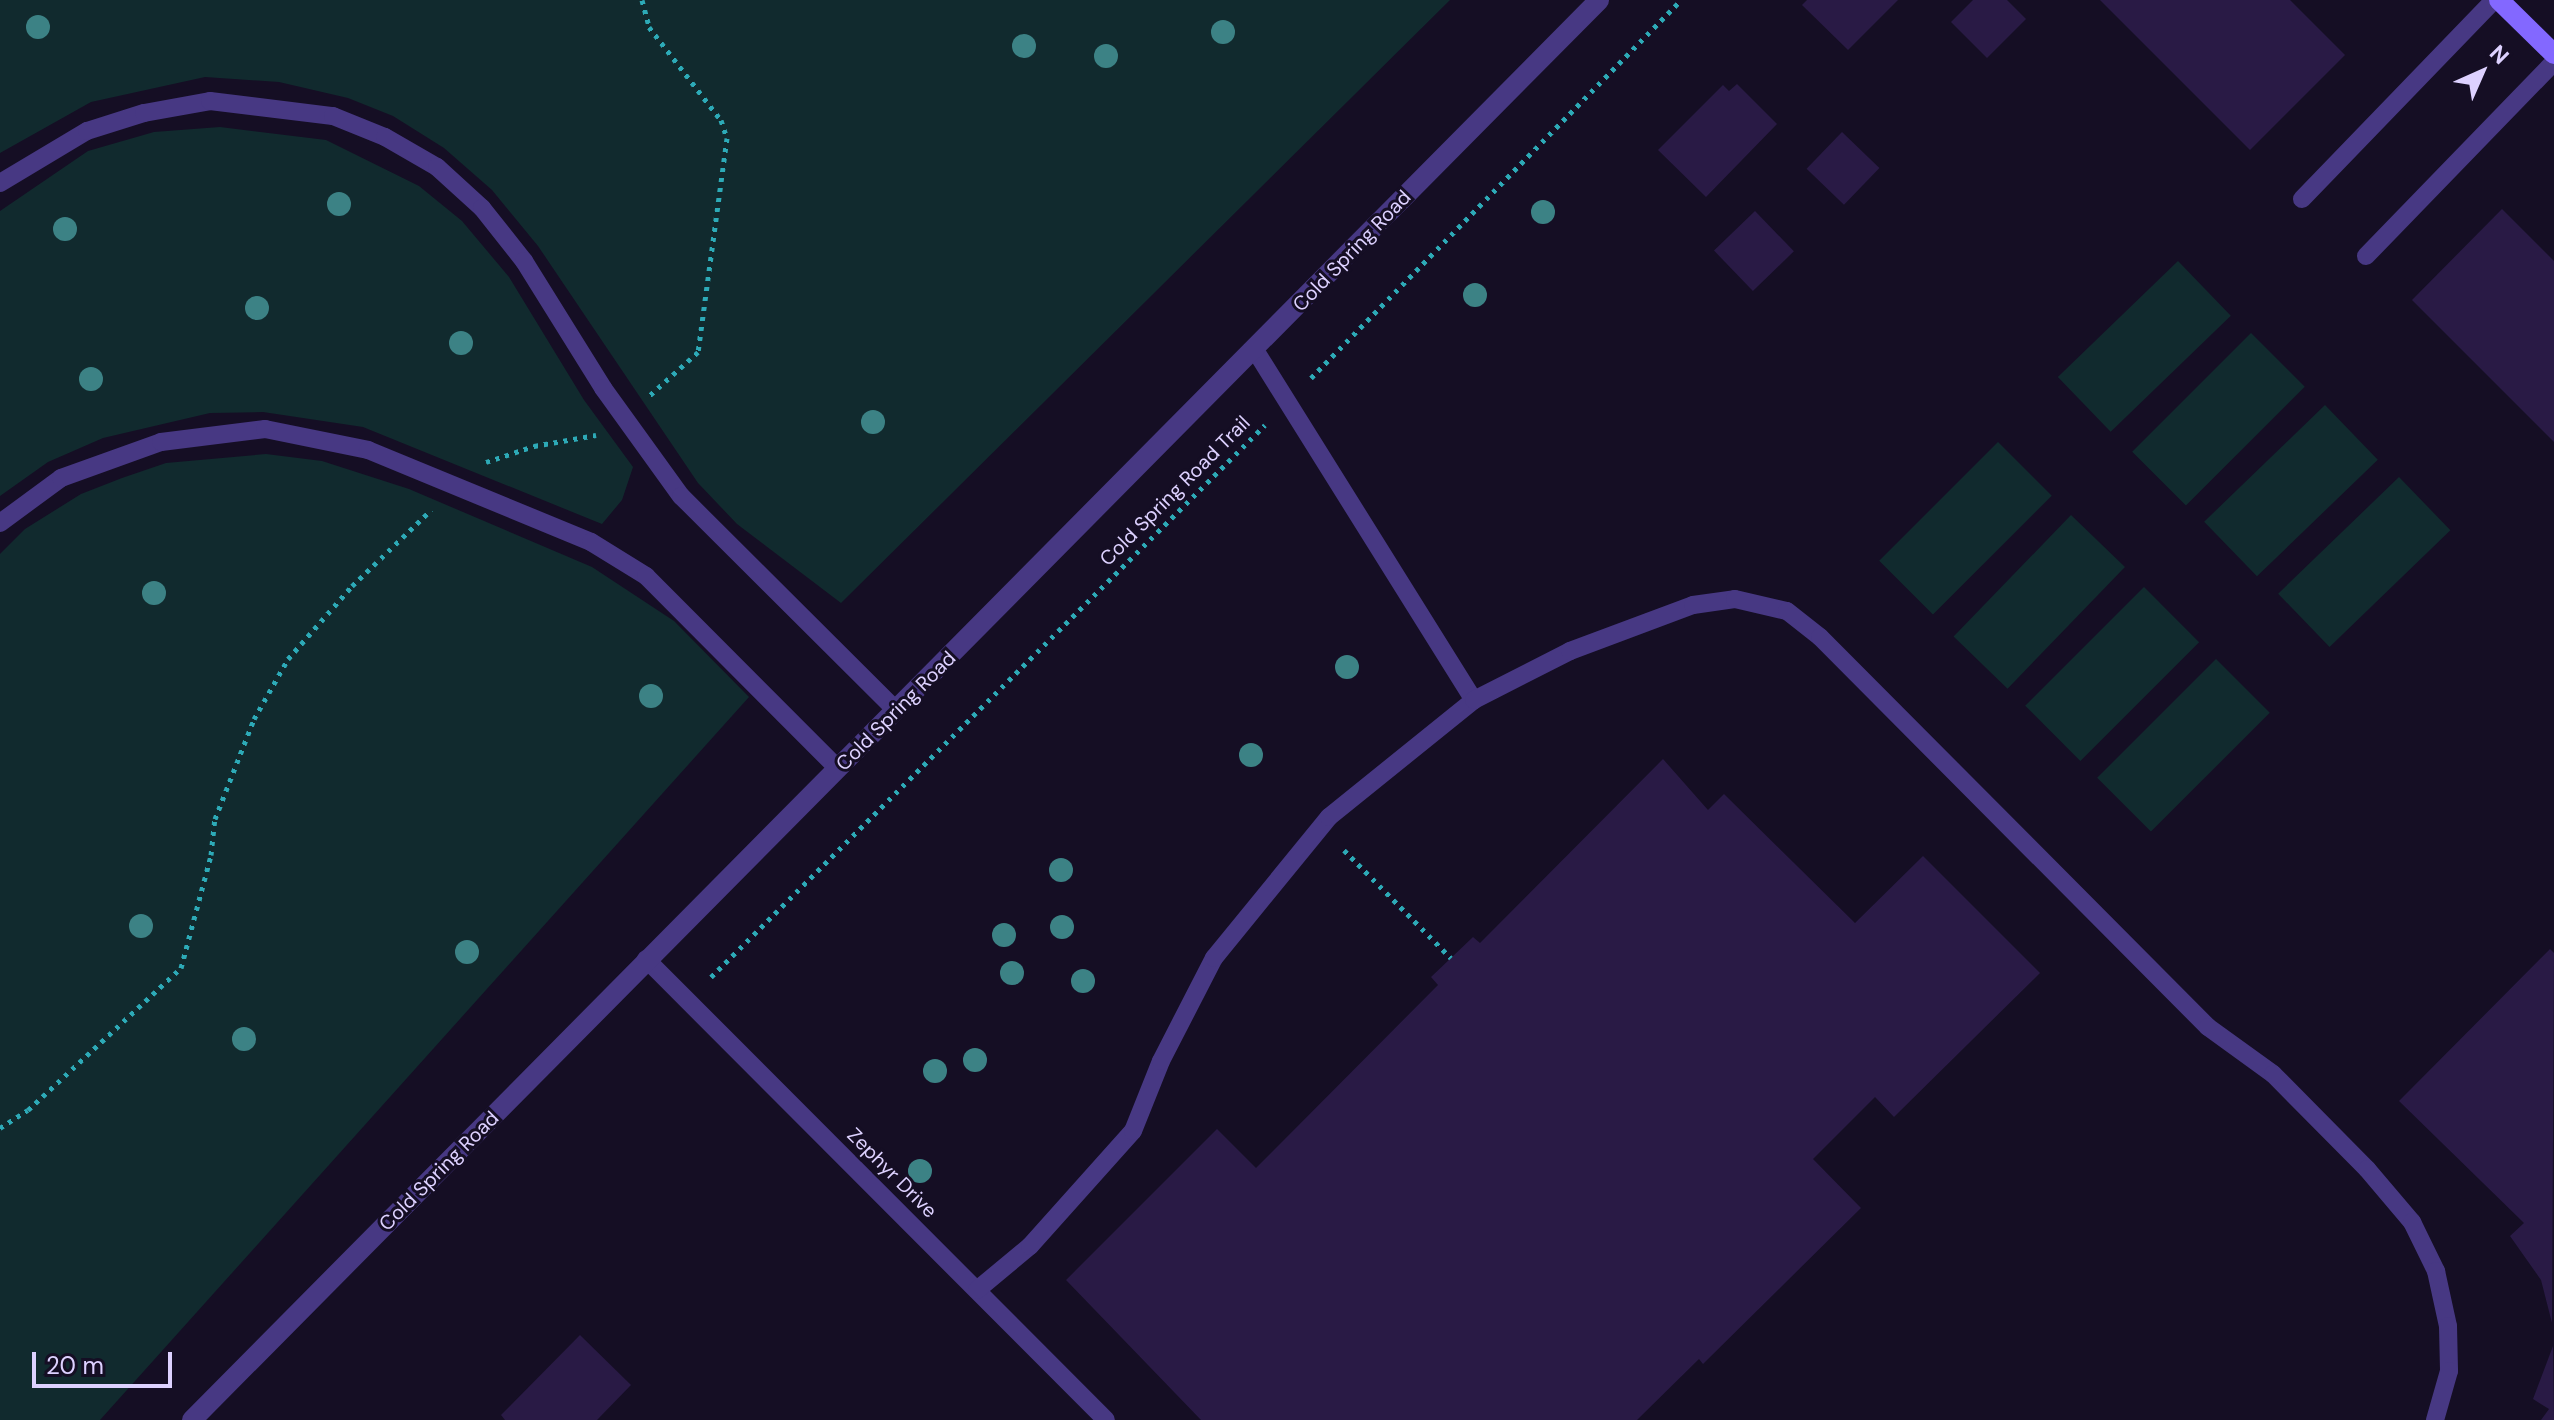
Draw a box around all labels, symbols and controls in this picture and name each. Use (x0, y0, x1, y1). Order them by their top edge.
north arrow (2442, 32, 2522, 112)
text: N (2483, 39, 2515, 71)
street label: Cold Spring Road (1288, 185, 1416, 317)
street label: Cold Spring Road Trail (1095, 411, 1255, 571)
street label: Cold Spring Road (831, 646, 961, 776)
street label: Cold Spring Road (374, 1106, 504, 1236)
street label: Zephyr Drive (842, 1123, 942, 1223)
scale bar (36, 1336, 176, 1386)
text: 20 m (46, 1350, 104, 1381)

